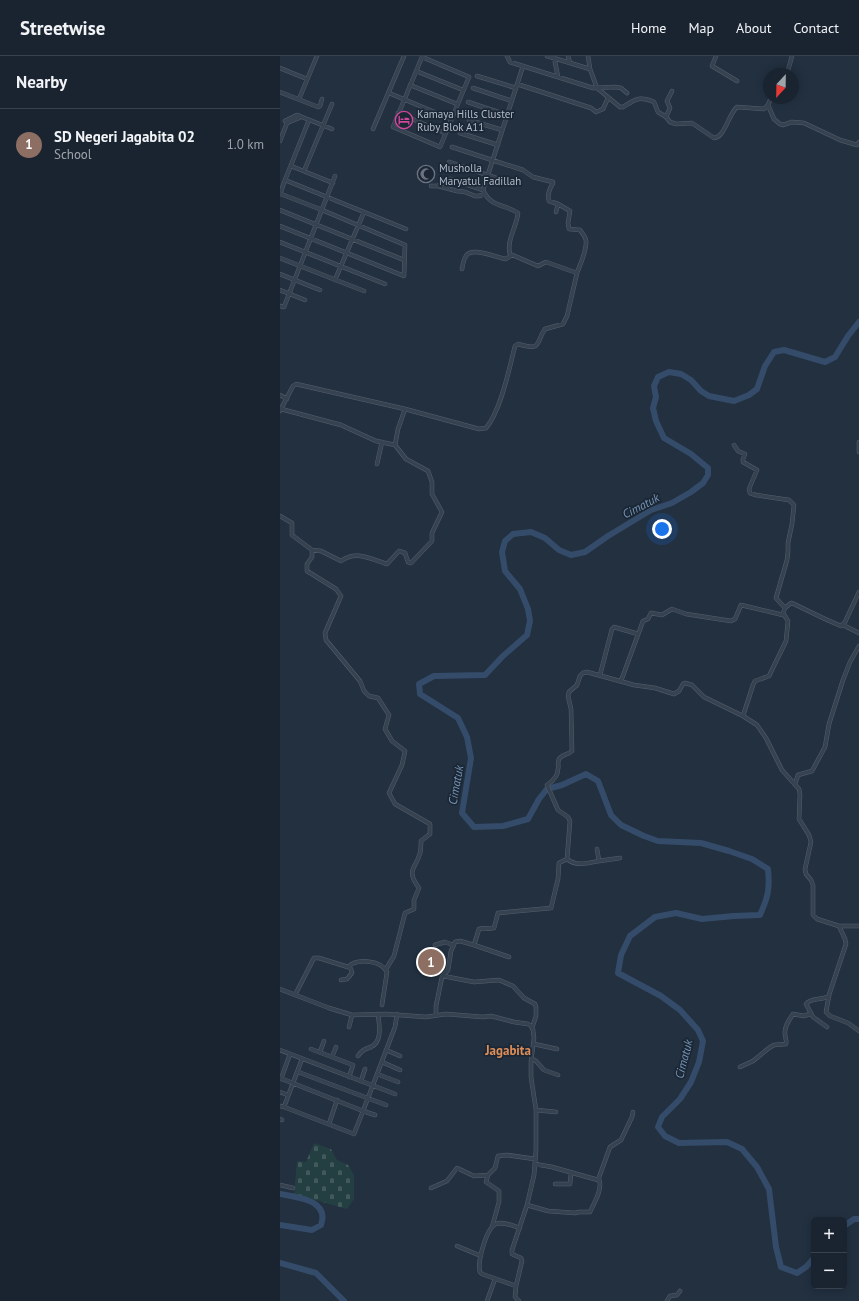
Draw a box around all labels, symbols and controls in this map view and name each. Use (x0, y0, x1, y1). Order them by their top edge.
text: Streetwise (20, 16, 105, 40)
text: Home (631, 19, 666, 37)
text: Map (688, 19, 714, 37)
text: About (736, 19, 772, 37)
text: Contact (794, 19, 839, 37)
north arrow (763, 68, 799, 104)
text: Nearby (16, 71, 67, 93)
place label: Kamaya Hills Cluster Ruby Blok A11 (417, 107, 514, 134)
hotel icon: Kamaya Hills Cluster Ruby Blok A11 (394, 110, 414, 130)
text: SD Negeri Jagabita 02 (54, 127, 195, 146)
text: 1 (25, 136, 33, 153)
text: 1.0 km (227, 136, 264, 153)
text: School (54, 146, 92, 163)
place label: Musholla Maryatul Fadillah (439, 161, 521, 188)
mosque icon: Musholla Maryatul Fadillah (416, 164, 436, 184)
water label: Cimatuk (620, 489, 662, 521)
your location (652, 519, 672, 539)
water label: Cimatuk (445, 763, 466, 806)
pin: 1 (418, 947, 444, 977)
water label: Cimatuk (671, 1037, 696, 1080)
district label: Jagabita (484, 1042, 531, 1059)
map controls (811, 1217, 847, 1289)
button: + (811, 1217, 847, 1253)
button: − (811, 1253, 847, 1289)

